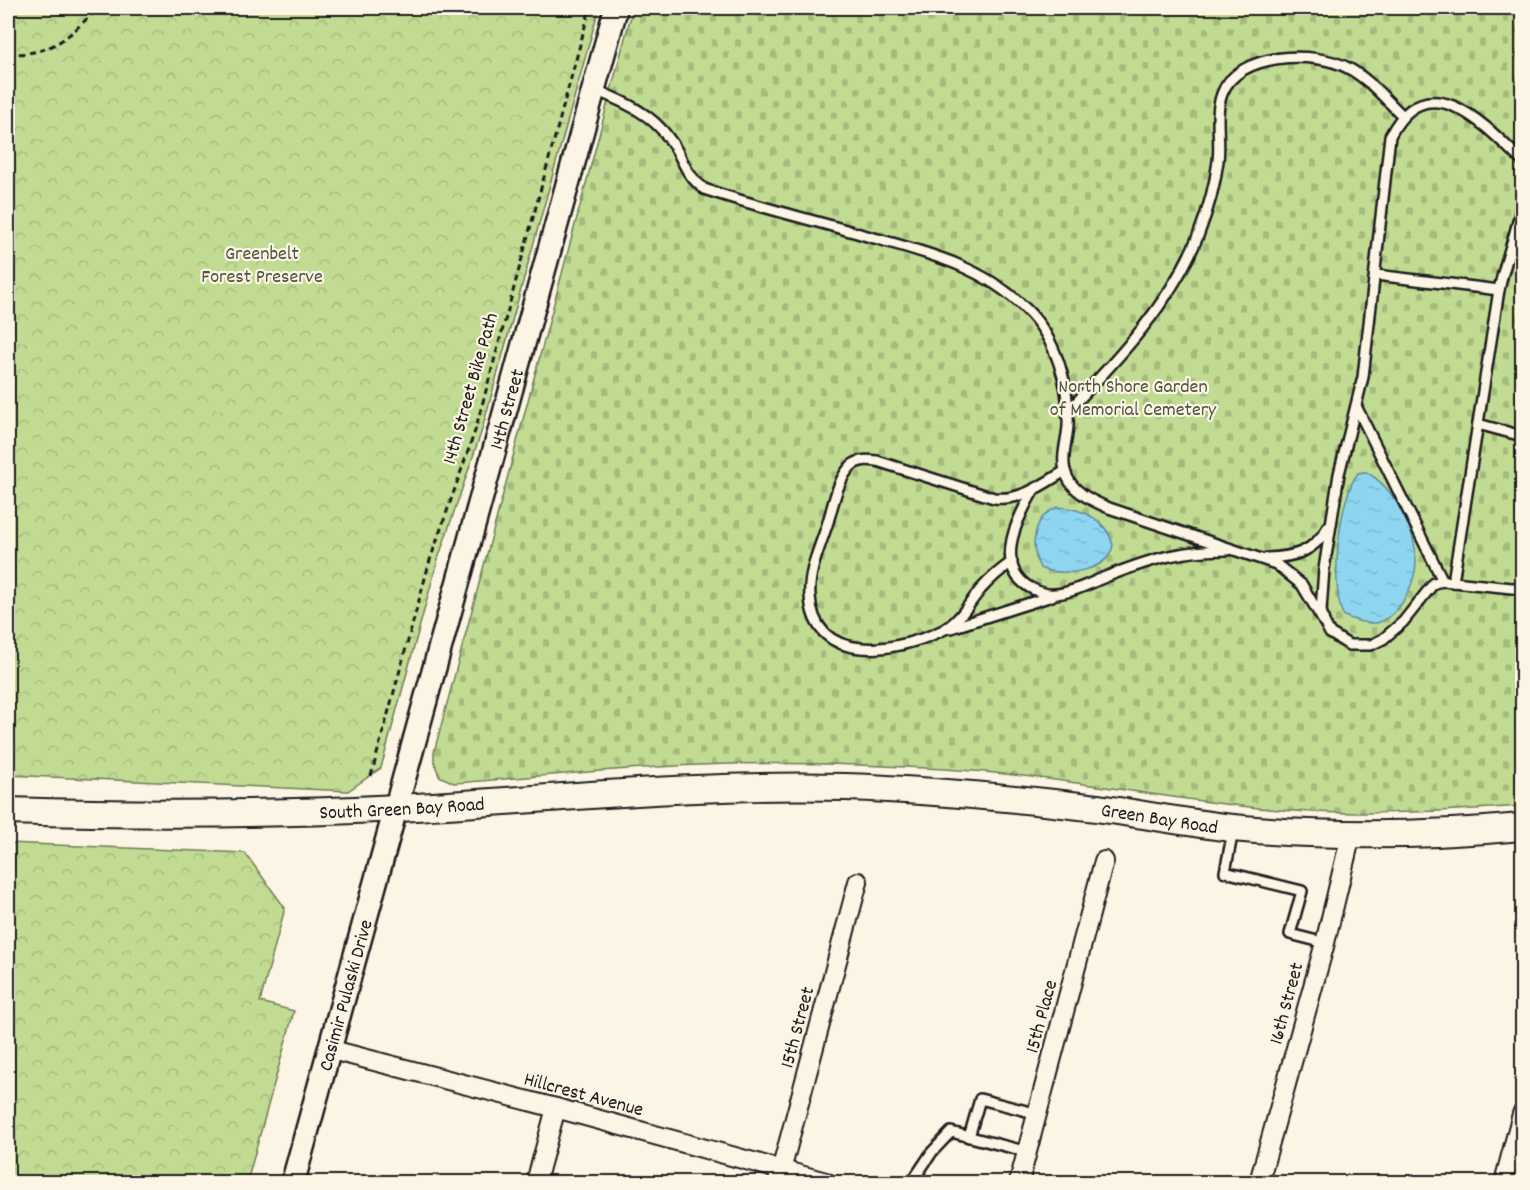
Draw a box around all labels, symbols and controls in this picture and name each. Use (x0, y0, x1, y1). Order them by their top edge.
park label: Greenbelt Forest Preserve (201, 241, 323, 292)
street label: 14th Street Bike Path (437, 310, 507, 468)
street label: 14th Street (484, 366, 533, 453)
park label: North Shore Garden of Memorial Cemetery (1050, 374, 1217, 425)
street label: South Green Bay Road (319, 792, 486, 828)
street label: Green Bay Road (1099, 798, 1219, 843)
street label: Casimir Pulaski Drive (313, 917, 382, 1075)
street label: 16th Street (1264, 960, 1312, 1048)
street label: 15th Place (1020, 977, 1066, 1057)
street label: 15th Street (775, 984, 823, 1072)
street label: Hillcrest Avenue (520, 1066, 646, 1125)

